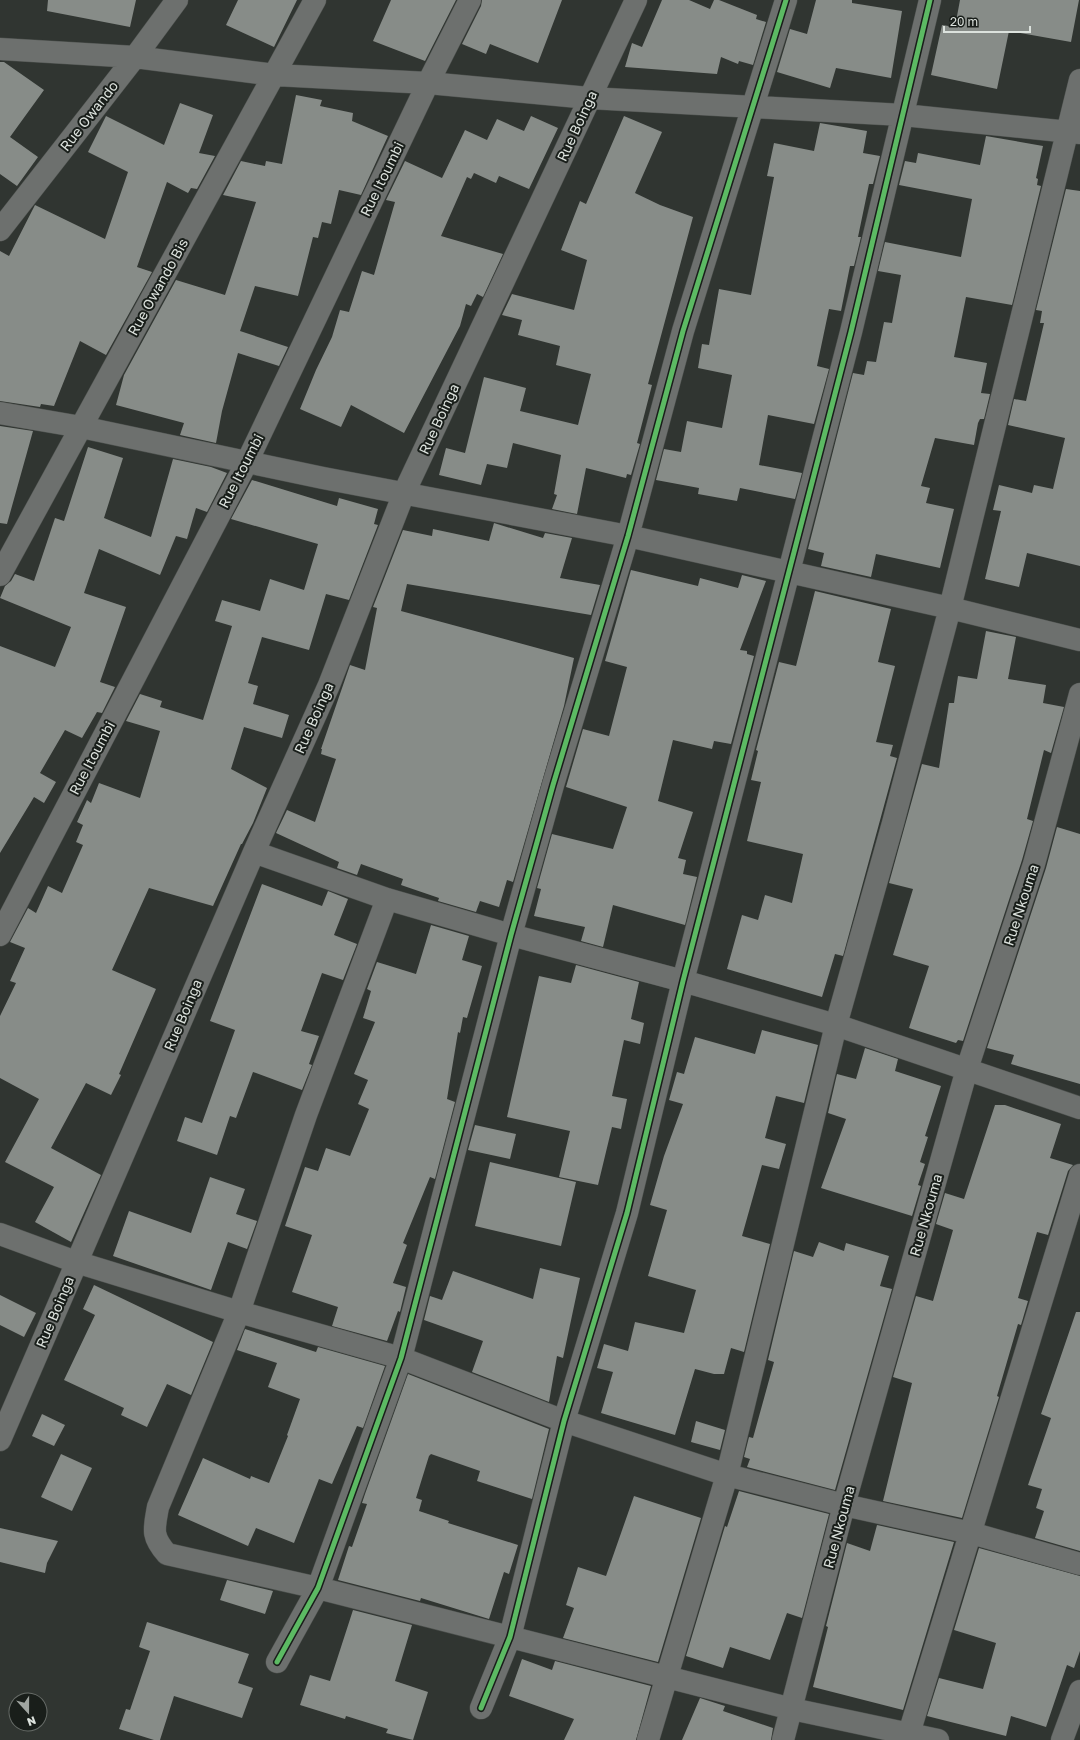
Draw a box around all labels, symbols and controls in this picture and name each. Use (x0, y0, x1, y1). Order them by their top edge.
scale bar (944, 8, 1030, 34)
text: 20 m (950, 14, 978, 29)
street label: Rue Owando (56, 77, 121, 154)
street label: Rue Boinga (553, 88, 600, 164)
street label: Rue Itoumbi (356, 139, 407, 219)
street label: Rue Owando Bis (124, 235, 191, 338)
street label: Rue Boinga (415, 381, 462, 457)
street label: Rue Itoumbi (215, 431, 267, 511)
street label: Rue Boinga (290, 680, 337, 756)
street label: Rue Itoumbi (65, 718, 118, 797)
street label: Rue Nkouma (999, 862, 1042, 948)
street label: Rue Boinga (160, 977, 205, 1053)
street label: Rue Nkouma (906, 1172, 945, 1258)
street label: Rue Boinga (32, 1274, 77, 1350)
street label: Rue Nkouma (819, 1484, 858, 1570)
north arrow (8, 1692, 48, 1732)
text: N (26, 1714, 38, 1729)

